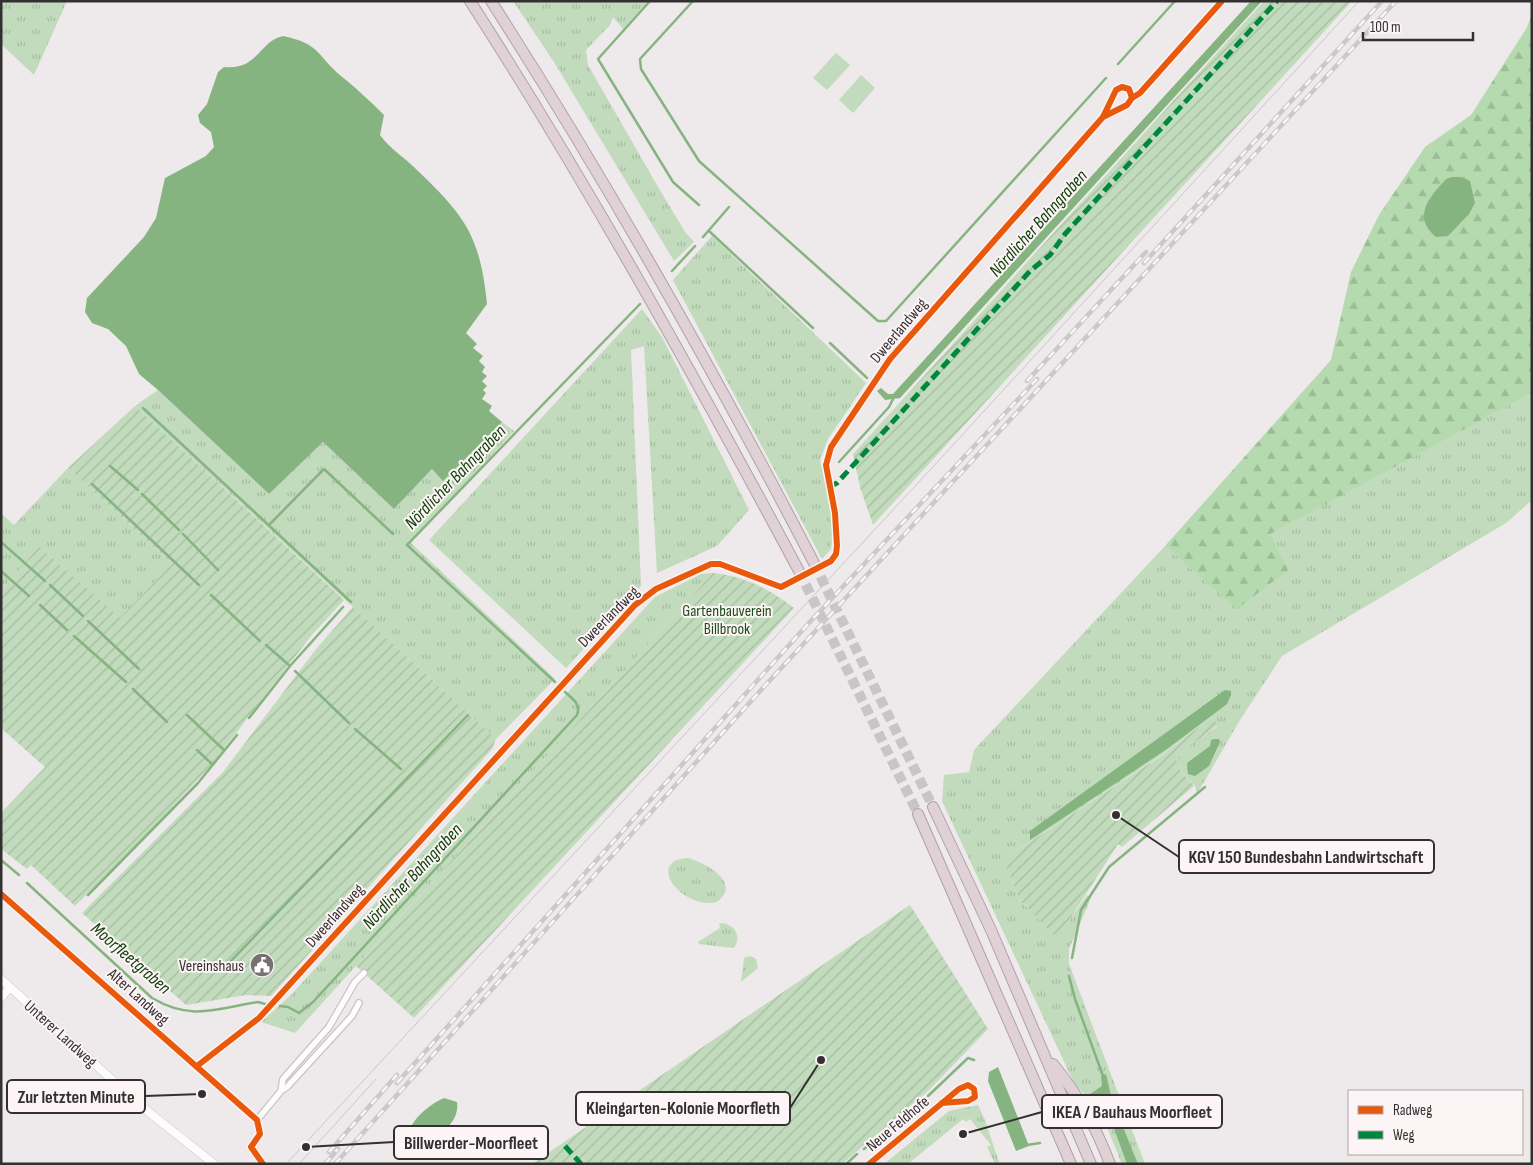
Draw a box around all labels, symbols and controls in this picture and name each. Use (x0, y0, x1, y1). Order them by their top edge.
scale bar (1363, 10, 1473, 42)
text: 100 m (1370, 18, 1401, 37)
water label: Nördlicher Bahngraben (985, 165, 1092, 281)
street label: Dweerlandweg (867, 295, 932, 367)
water label: Nördlicher Bahngraben (400, 421, 511, 534)
street label: Dweerlandweg (575, 583, 644, 652)
park label: Gartenbauverein Billbrook (682, 602, 772, 639)
water label: Nördlicher Bahngraben (358, 819, 467, 933)
callout: KGV 150 Bundesbahn Landwirtschaft (1179, 840, 1434, 873)
text: KGV 150 Bundesbahn Landwirtschaft (1189, 847, 1423, 868)
street label: Dweerlandweg (302, 880, 368, 952)
water label: Moorfleetgraben (87, 918, 175, 999)
public building icon: Vereinshaus (249, 952, 275, 978)
place label: Vereinshaus (179, 957, 244, 976)
street label: Alter Landweg (103, 964, 172, 1029)
street label: Unterer Landweg (20, 997, 100, 1072)
callout: Zur letzten Minute (7, 1080, 145, 1113)
text: Zur letzten Minute (17, 1087, 135, 1108)
legend (1348, 1090, 1523, 1155)
callout: Kleingarten-Kolonie Moorfleth (576, 1092, 790, 1125)
street label: Neue Feldhofe (863, 1092, 933, 1156)
callout: IKEA / Bauhaus Moorfleet (1042, 1095, 1222, 1128)
text: Kleingarten-Kolonie Moorfleth (586, 1098, 780, 1119)
text: Radweg (1393, 1101, 1432, 1120)
text: IKEA / Bauhaus Moorfleet (1052, 1102, 1212, 1123)
callout: Billwerder-Moorfleet (394, 1126, 548, 1159)
text: Weg (1393, 1126, 1415, 1145)
text: Billwerder-Moorfleet (404, 1133, 538, 1154)

